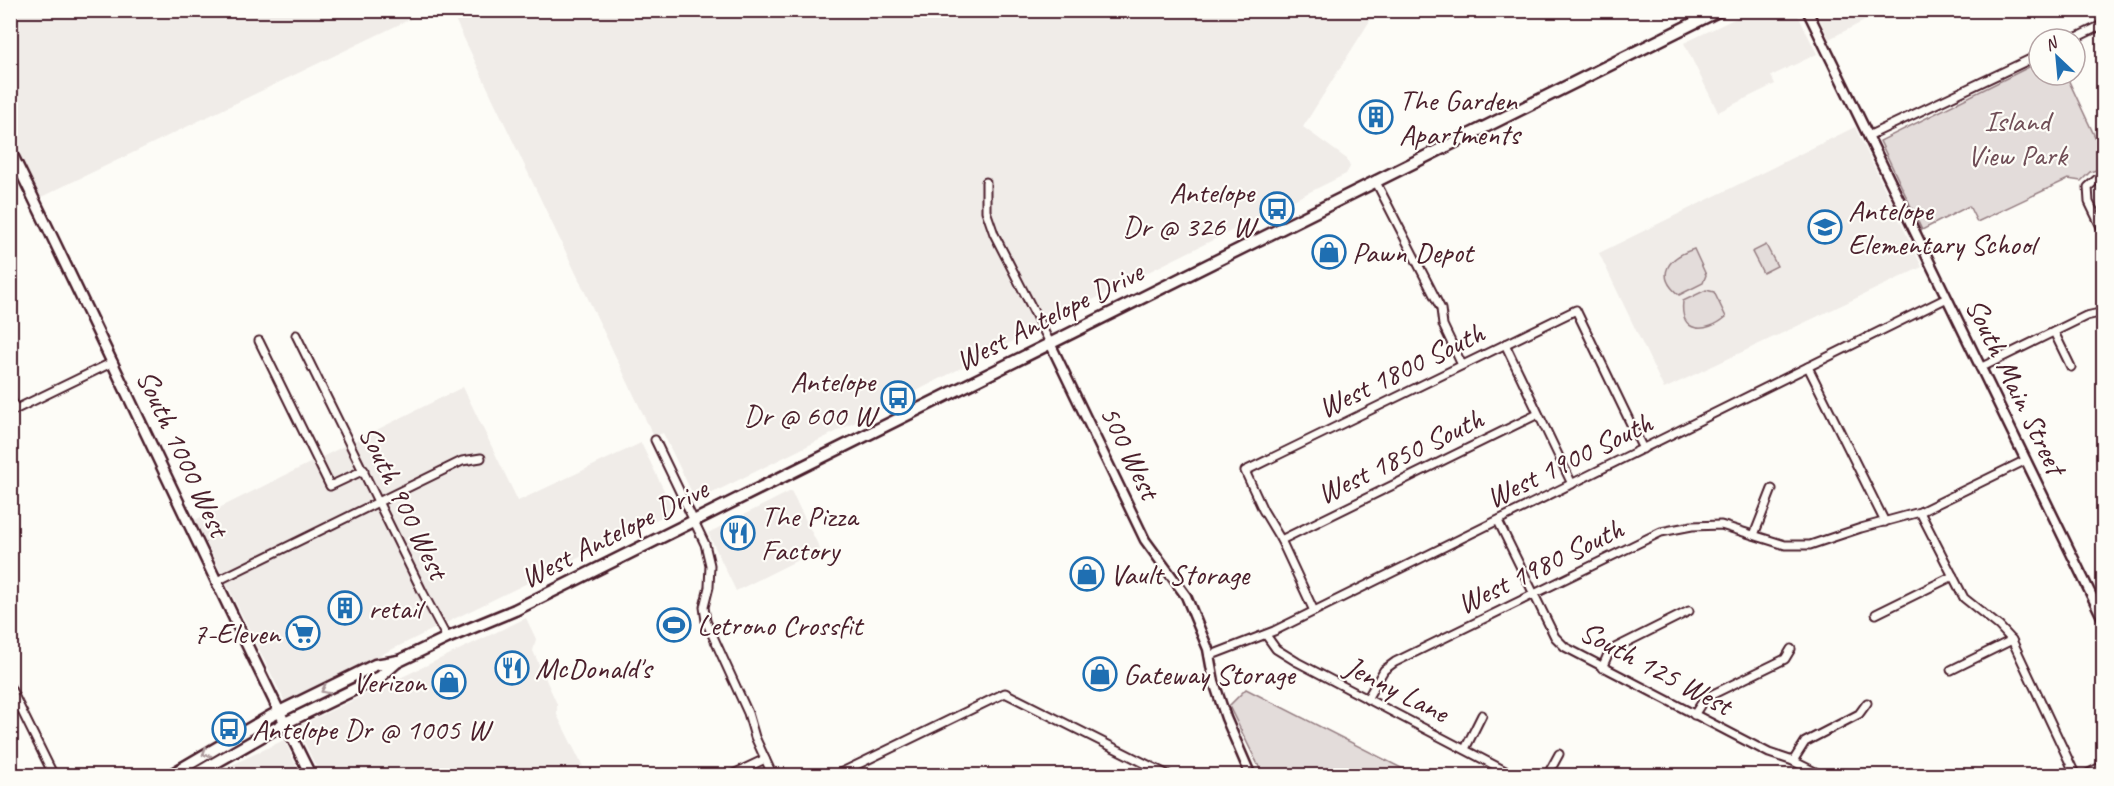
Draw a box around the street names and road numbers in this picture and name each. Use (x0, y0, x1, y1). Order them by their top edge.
street label: West Antelope Drive (949, 251, 1151, 380)
street label: South Main Street (1957, 292, 2077, 484)
street label: West 1800 South (1312, 313, 1491, 426)
street label: South 1000 West (128, 363, 240, 545)
street label: 500 West (1091, 399, 1170, 508)
street label: West 1850 South (1311, 399, 1490, 512)
street label: West 1900 South (1480, 403, 1659, 516)
street label: South 900 West (350, 419, 459, 588)
street label: West Antelope Drive (514, 468, 716, 597)
street label: West 1980 South (1451, 509, 1630, 622)
street label: South 125 West (1574, 612, 1741, 725)
street label: Jenny Lane (1337, 646, 1457, 732)

